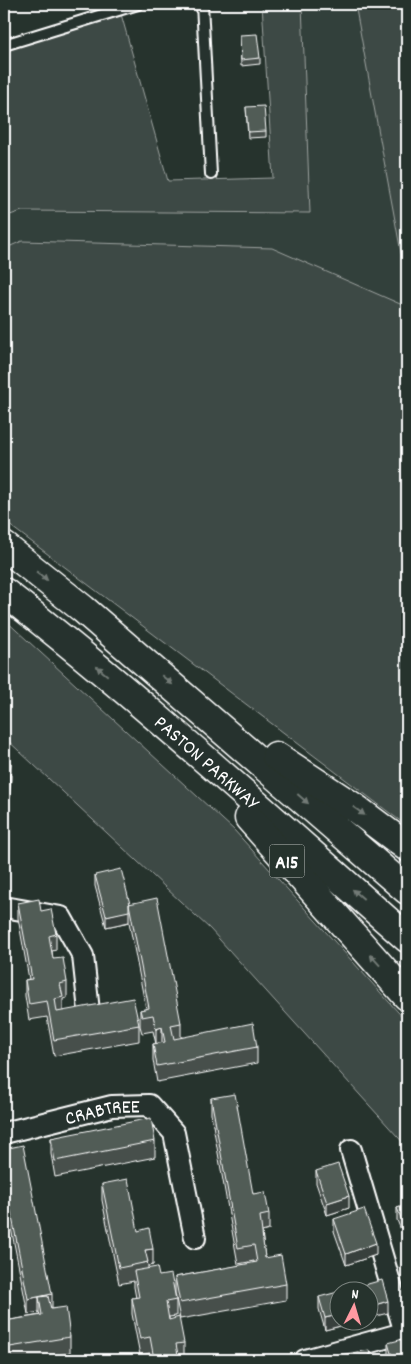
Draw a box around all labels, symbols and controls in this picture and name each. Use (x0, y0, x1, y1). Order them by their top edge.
one-way arrow (35, 571, 48, 582)
one-way arrow (95, 665, 108, 676)
one-way arrow (160, 675, 173, 686)
street label: PASTON PARKWAY (147, 710, 265, 818)
one-way arrow (297, 793, 310, 804)
one-way arrow (353, 806, 366, 816)
road number: A15 (270, 844, 304, 878)
one-way arrow (351, 889, 364, 900)
one-way arrow (369, 954, 381, 966)
street label: CRABTREE (62, 1094, 140, 1134)
north arrow (328, 1282, 378, 1332)
text: N (351, 1285, 359, 1305)

